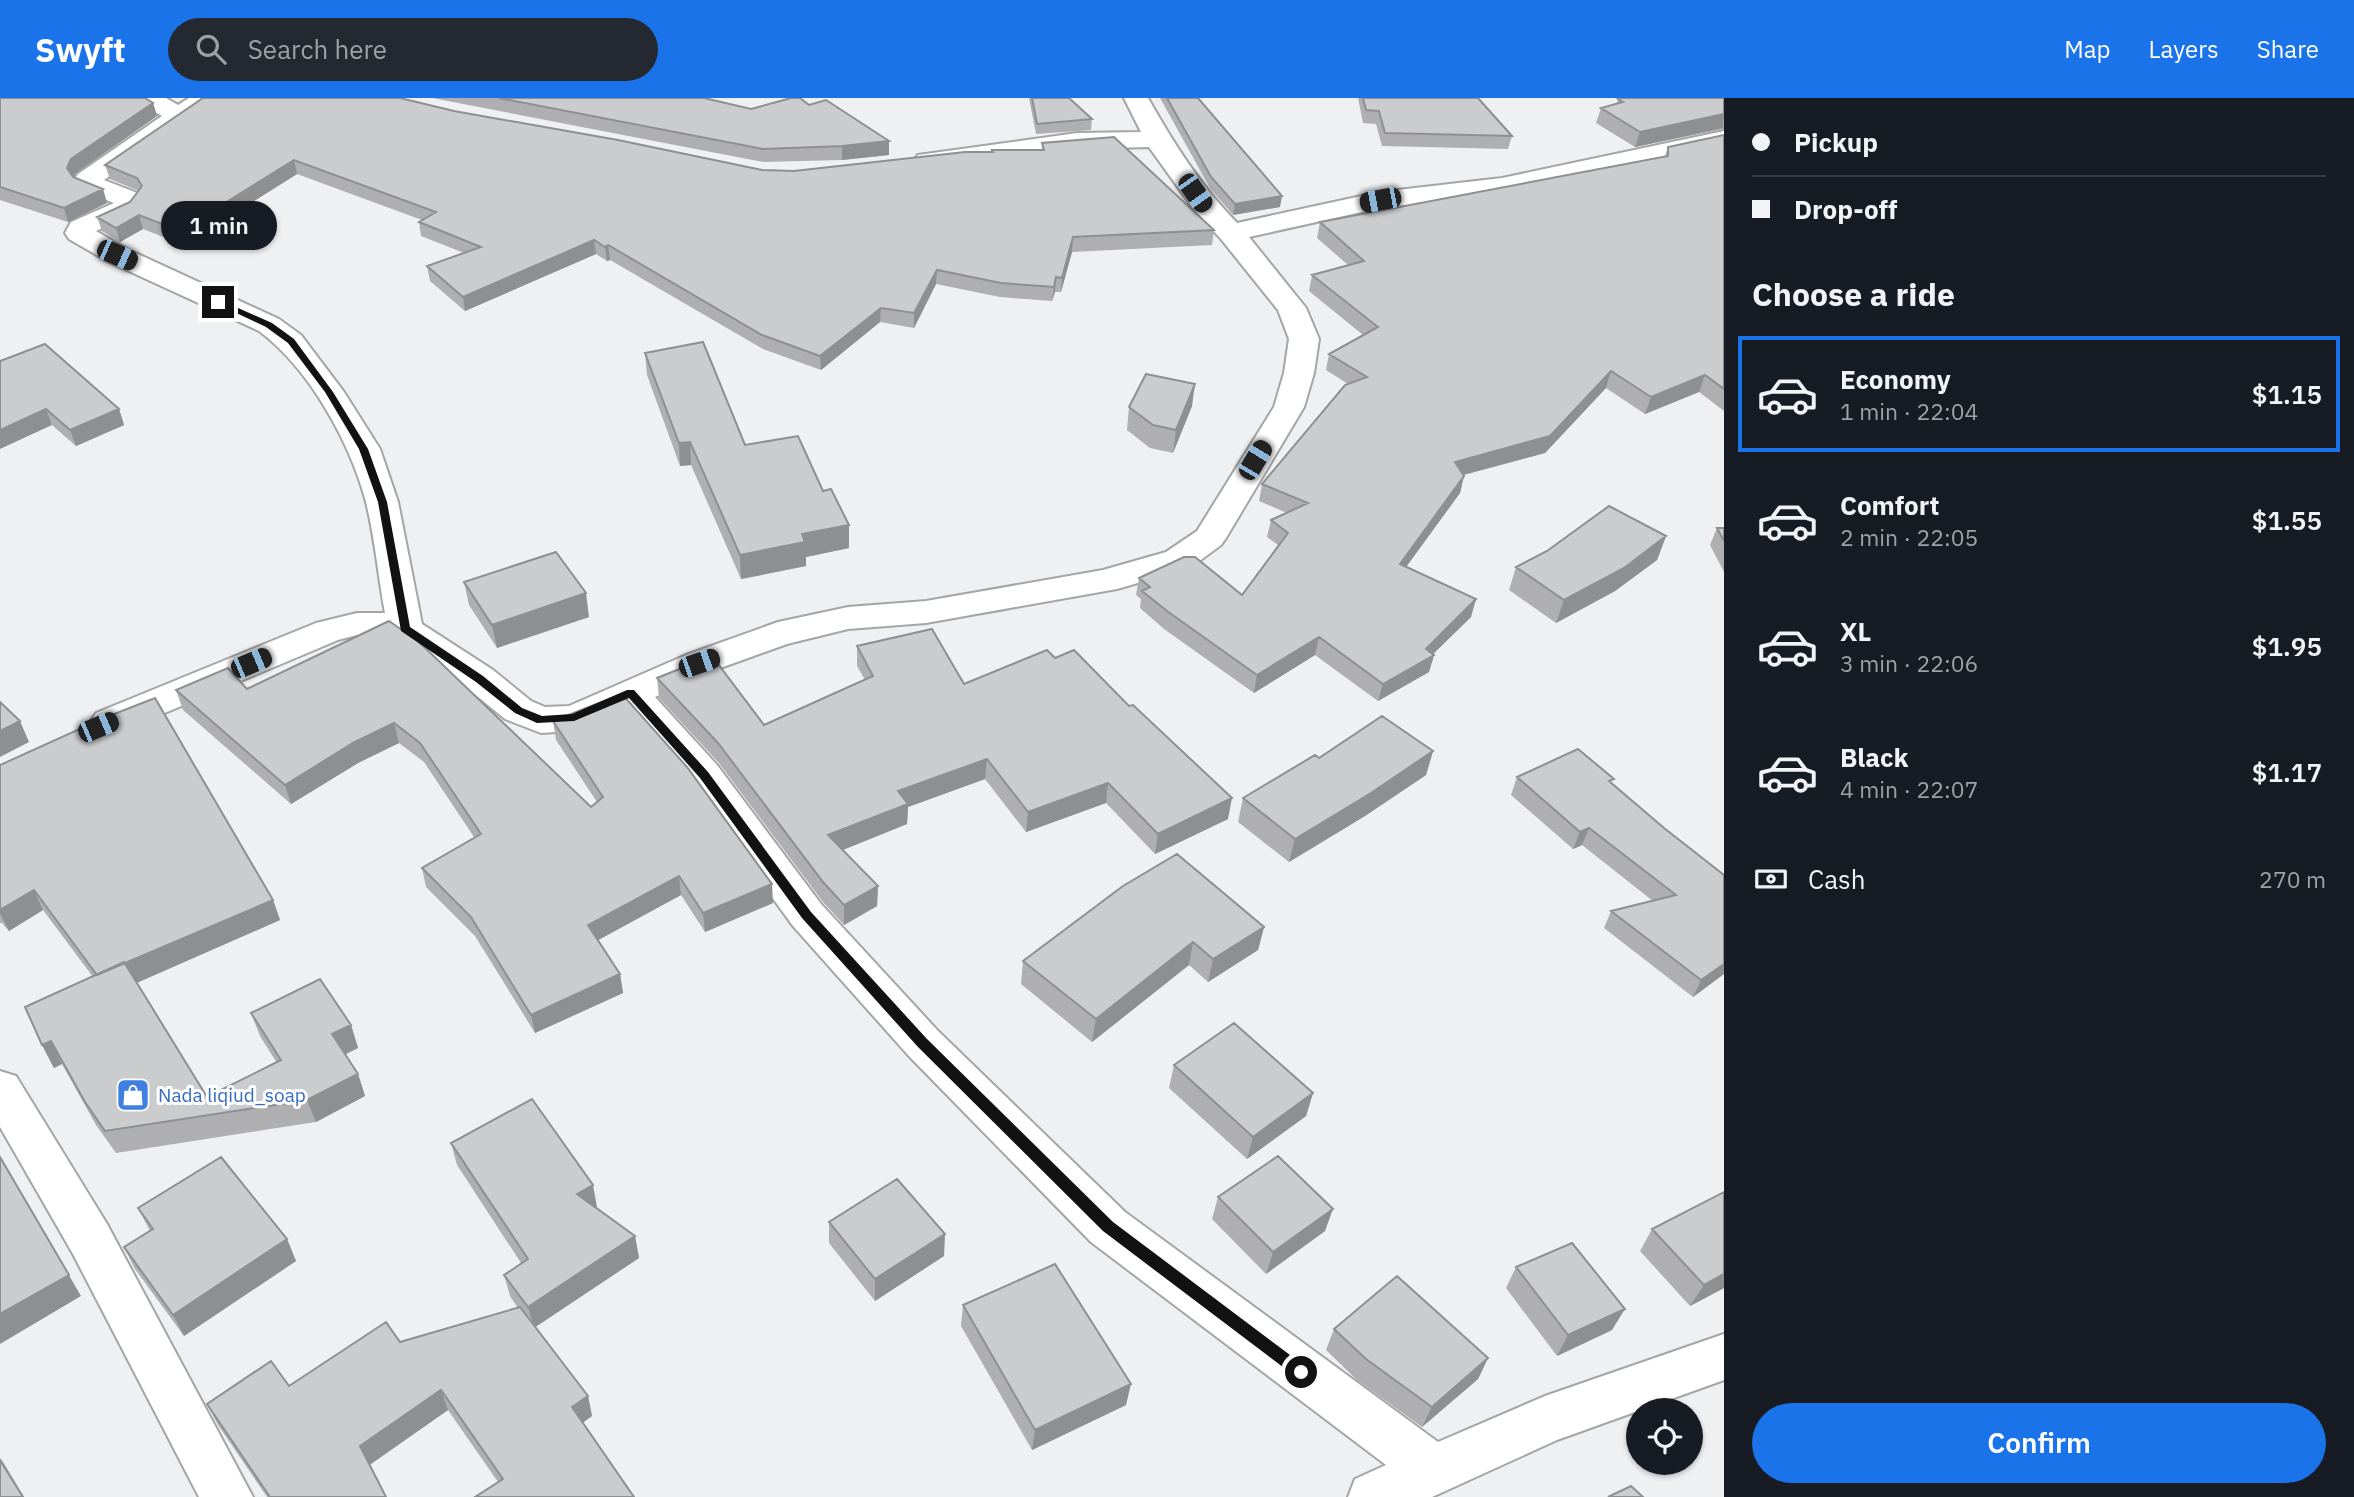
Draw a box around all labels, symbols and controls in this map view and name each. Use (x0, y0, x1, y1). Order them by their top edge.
search box (168, 18, 658, 81)
text: Swyft (35, 28, 126, 71)
icon: search (192, 30, 230, 68)
text: Search here (248, 32, 387, 66)
text: Map (2064, 33, 2111, 65)
text: Layers (2149, 33, 2219, 65)
text: Share (2257, 33, 2319, 65)
text: Pickup (1794, 125, 1878, 159)
car (1175, 170, 1216, 216)
car (1358, 186, 1403, 214)
text: Drop-off (1794, 192, 1897, 226)
callout: 1 min (160, 200, 276, 250)
text: 1 min (189, 210, 249, 240)
car (94, 237, 141, 273)
text: Choose a ride (1752, 273, 1955, 315)
route end (202, 286, 234, 318)
text: Economy (1840, 362, 1951, 396)
icon: car (1756, 363, 1819, 426)
text: $1.15 (2252, 377, 2322, 411)
text: 1 min · 22:04 (1840, 396, 1978, 426)
car (1236, 437, 1275, 483)
text: Comfort (1840, 488, 1939, 522)
icon: car (1756, 489, 1819, 552)
text: $1.55 (2252, 503, 2322, 537)
text: 2 min · 22:05 (1840, 522, 1978, 552)
text: XL (1840, 614, 1871, 648)
icon: car (1756, 615, 1819, 678)
text: $1.95 (2252, 629, 2322, 663)
car (228, 645, 275, 681)
car (676, 646, 723, 680)
text: 3 min · 22:06 (1840, 648, 1978, 678)
car (75, 709, 122, 745)
text: Black (1840, 740, 1908, 774)
icon: car (1756, 741, 1819, 804)
text: $1.17 (2252, 755, 2322, 789)
text: 4 min · 22:07 (1840, 774, 1978, 804)
icon: cash (1752, 860, 1790, 898)
text: Cash (1808, 862, 1865, 896)
text: 270 m (2259, 864, 2326, 894)
shop icon: Nada liqiud_soap (114, 1076, 152, 1114)
place label: Nada liqiud_soap (158, 1083, 306, 1107)
route start (1285, 1356, 1317, 1388)
map controls (1626, 1398, 1703, 1475)
button: locate (1626, 1398, 1703, 1475)
button: Confirm (1752, 1403, 2326, 1483)

